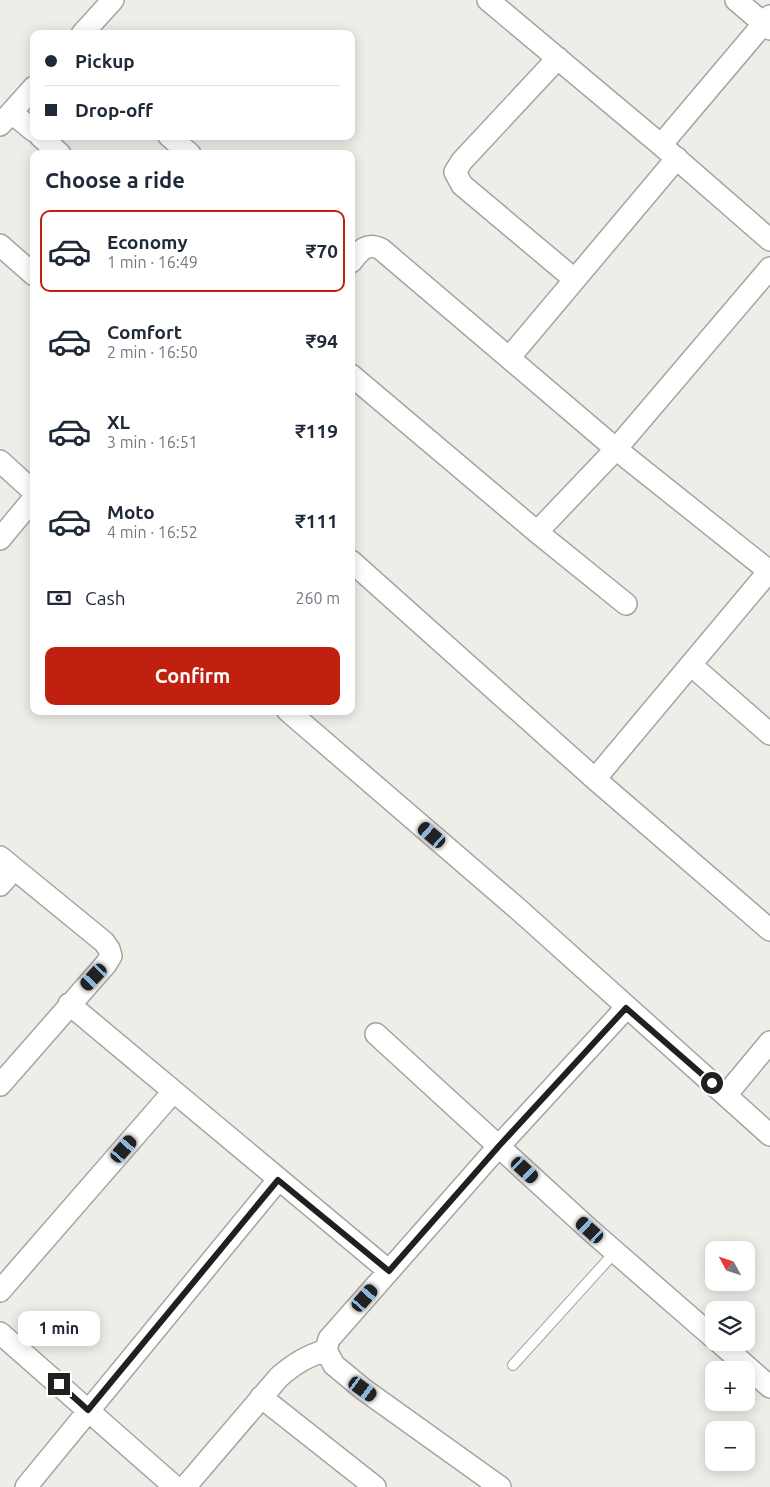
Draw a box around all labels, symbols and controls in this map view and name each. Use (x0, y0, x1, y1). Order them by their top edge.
text: Pickup (75, 50, 135, 72)
text: Drop-off (75, 99, 153, 121)
text: Choose a ride (45, 167, 185, 192)
icon: car (47, 229, 92, 274)
text: Economy (107, 231, 188, 253)
text: ₹70 (306, 240, 338, 262)
text: 1 min · 16:49 (107, 253, 198, 271)
icon: car (47, 319, 92, 364)
text: Comfort (107, 321, 182, 343)
text: ₹94 (306, 330, 338, 352)
text: 2 min · 16:50 (107, 343, 198, 361)
icon: car (47, 409, 92, 454)
text: XL (107, 411, 130, 433)
text: ₹119 (295, 420, 338, 442)
text: 3 min · 16:51 (107, 433, 198, 451)
icon: car (47, 499, 92, 544)
text: Moto (107, 501, 155, 523)
text: ₹111 (295, 510, 338, 532)
text: 4 min · 16:52 (107, 523, 198, 541)
icon: cash (45, 584, 73, 612)
text: Cash (85, 587, 126, 609)
text: 260 m (295, 589, 340, 607)
button: Confirm (45, 647, 340, 705)
car (415, 819, 448, 851)
car (78, 961, 109, 993)
route start (701, 1072, 723, 1094)
car (108, 1133, 139, 1165)
car (508, 1154, 541, 1186)
car (573, 1214, 606, 1246)
north arrow (705, 1241, 755, 1291)
map controls (705, 1241, 755, 1471)
car (349, 1282, 380, 1314)
button: layers (705, 1301, 755, 1351)
callout: 1 min (18, 1312, 100, 1346)
text: 1 min (39, 1319, 79, 1337)
button: + (705, 1361, 755, 1411)
route end (48, 1373, 70, 1395)
car (346, 1374, 379, 1404)
button: − (705, 1421, 755, 1471)

